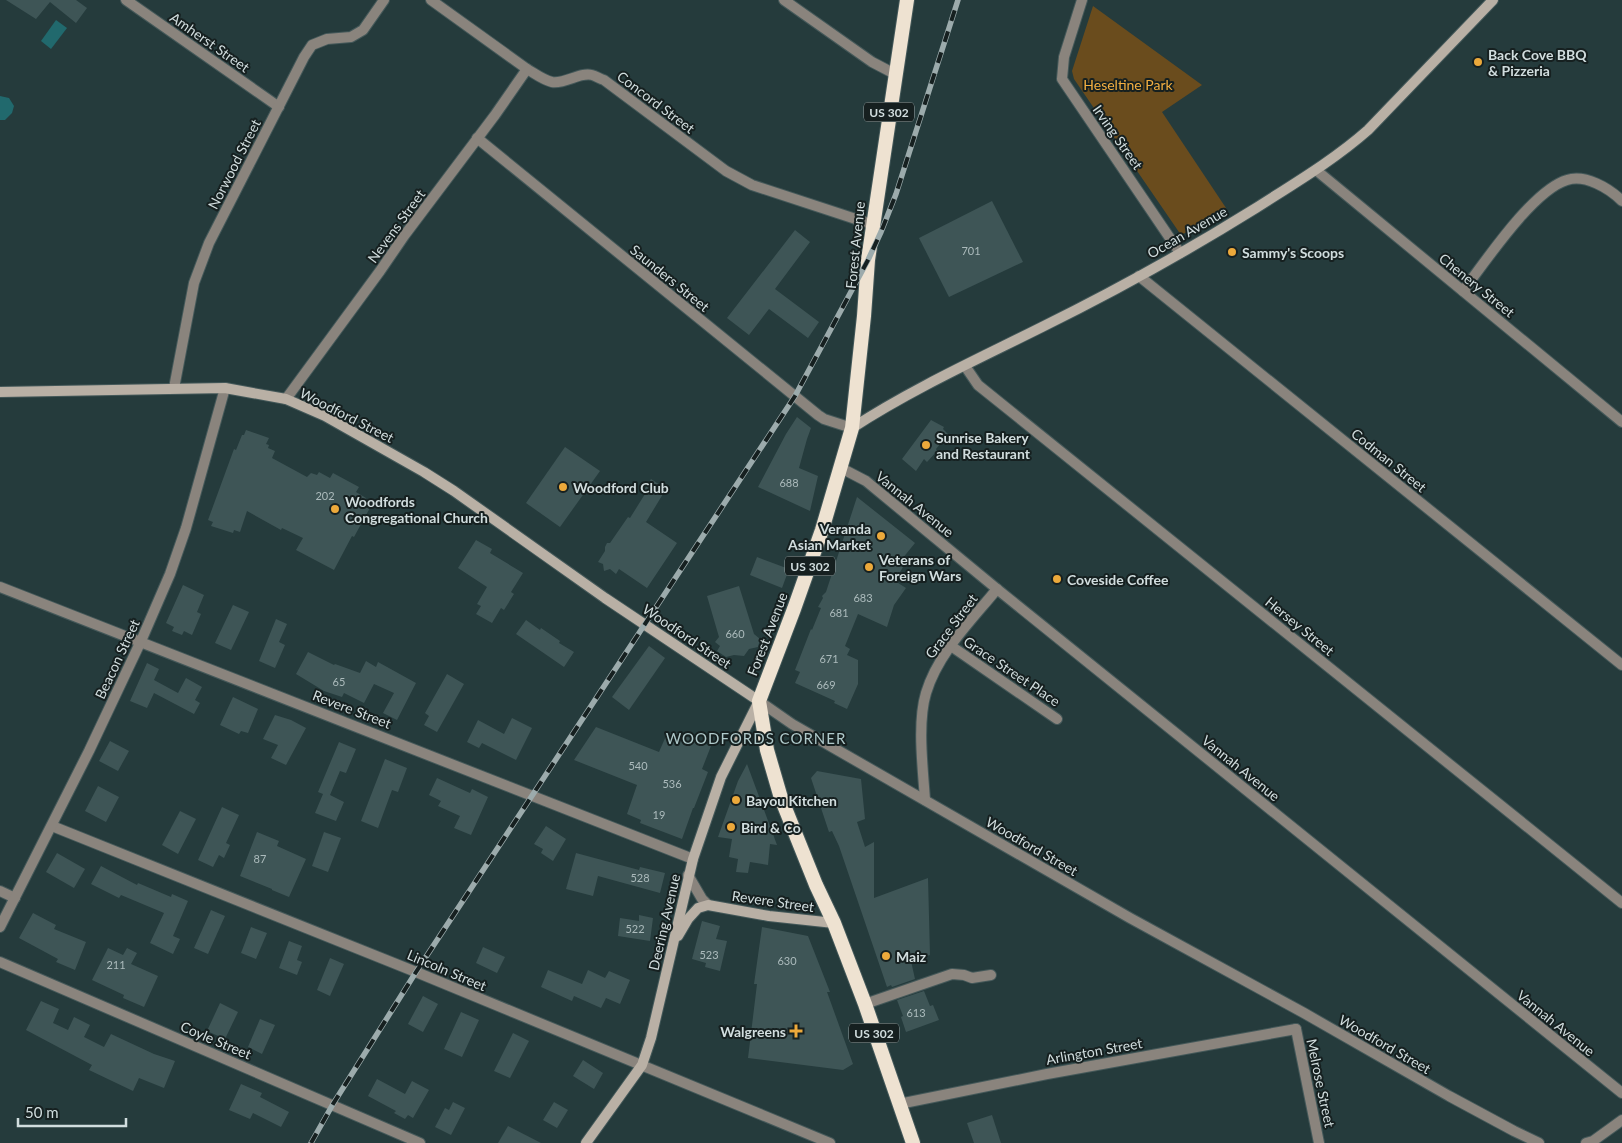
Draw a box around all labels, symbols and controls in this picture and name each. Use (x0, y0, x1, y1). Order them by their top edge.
street label: Amherst Street (167, 8, 253, 76)
place label: Back Cove BBQ & Pizzeria (1488, 46, 1587, 79)
marker: Back Cove BBQ & Pizzeria (1472, 56, 1484, 68)
street label: Concord Street (614, 67, 698, 137)
park label: Heseltine Park (1083, 76, 1174, 93)
street label: Irving Street (1090, 101, 1146, 173)
road number: US 302 (864, 102, 914, 121)
street label: Norwood Street (204, 116, 264, 212)
street label: Nevens Street (364, 186, 428, 266)
street label: Forest Avenue (842, 200, 868, 290)
street label: Ocean Avenue (1144, 202, 1230, 262)
street label: Saunders Street (627, 241, 713, 315)
house number: 701 (961, 244, 981, 257)
place label: Sammy's Scoops (1242, 244, 1344, 261)
marker: Sammy's Scoops (1226, 246, 1238, 258)
street label: Chenery Street (1436, 249, 1518, 321)
street label: Woodford Street (297, 384, 397, 446)
street label: Codman Street (1348, 425, 1430, 495)
place label: Sunrise Bakery and Restaurant (936, 429, 1031, 462)
marker: Sunrise Bakery and Restaurant (920, 439, 932, 451)
street label: Vannah Avenue (873, 467, 957, 541)
house number: 688 (779, 476, 799, 489)
place label: Woodford Club (573, 479, 669, 496)
marker: Woodford Club (557, 481, 569, 493)
house number: 202 (315, 489, 335, 502)
place label: Woodfords Congregational Church (345, 493, 488, 526)
marker: Woodfords Congregational Church (329, 503, 341, 515)
place label: Veranda Asian Market (787, 520, 872, 553)
marker: Veranda Asian Market (875, 530, 887, 542)
place label: Veterans of Foreign Wars (878, 551, 961, 584)
road number: US 302 (785, 556, 835, 576)
marker: Veterans of Foreign Wars (863, 561, 875, 573)
place label: Coveside Coffee (1067, 571, 1169, 588)
marker: Coveside Coffee (1051, 573, 1063, 585)
street label: Forest Avenue (743, 590, 791, 678)
street label: Grace Street (921, 590, 981, 662)
house number: 683 (853, 591, 873, 604)
street label: Hersey Street (1262, 593, 1338, 659)
street label: Woodford Street (639, 600, 735, 672)
house number: 681 (829, 606, 849, 619)
street label: Beacon Street (91, 616, 143, 702)
house number: 660 (725, 627, 745, 640)
street label: Grace Street Place (961, 632, 1063, 710)
house number: 671 (819, 652, 839, 665)
house number: 65 (333, 675, 345, 688)
house number: 669 (816, 678, 836, 691)
street label: Revere Street (310, 686, 394, 732)
district label: WOODFORDS CORNER (666, 729, 846, 747)
street label: Vannah Avenue (1199, 731, 1283, 805)
house number: 540 (628, 759, 648, 772)
house number: 536 (662, 777, 682, 790)
place label: Bayou Kitchen (746, 792, 837, 809)
marker: Bayou Kitchen (730, 794, 742, 806)
house number: 19 (653, 808, 665, 821)
street label: Woodford Street (983, 813, 1081, 879)
place label: Bird & Co (741, 819, 801, 836)
marker: Bird & Co (725, 821, 737, 833)
house number: 87 (254, 852, 266, 865)
house number: 528 (630, 871, 650, 884)
street label: Deering Avenue (645, 872, 683, 972)
street label: Revere Street (731, 887, 815, 915)
house number: 522 (625, 922, 645, 935)
street label: Lincoln Street (405, 946, 489, 994)
house number: 523 (699, 948, 719, 961)
place label: Maiz (896, 948, 927, 965)
marker: Maiz (880, 950, 892, 962)
house number: 630 (777, 954, 797, 967)
house number: 211 (106, 958, 126, 971)
street label: Vannah Avenue (1514, 986, 1598, 1060)
house number: 613 (906, 1006, 926, 1019)
street label: Woodford Street (1336, 1011, 1434, 1077)
street label: Coyle Street (178, 1017, 254, 1063)
place label: Walgreens (720, 1023, 786, 1040)
road number: US 302 (849, 1024, 899, 1042)
marker: Walgreens (790, 1025, 802, 1037)
street label: Arlington Street (1045, 1034, 1143, 1068)
street label: Melrose Street (1303, 1037, 1339, 1129)
scale bar (18, 1096, 125, 1128)
text: 50 m (25, 1103, 59, 1121)

